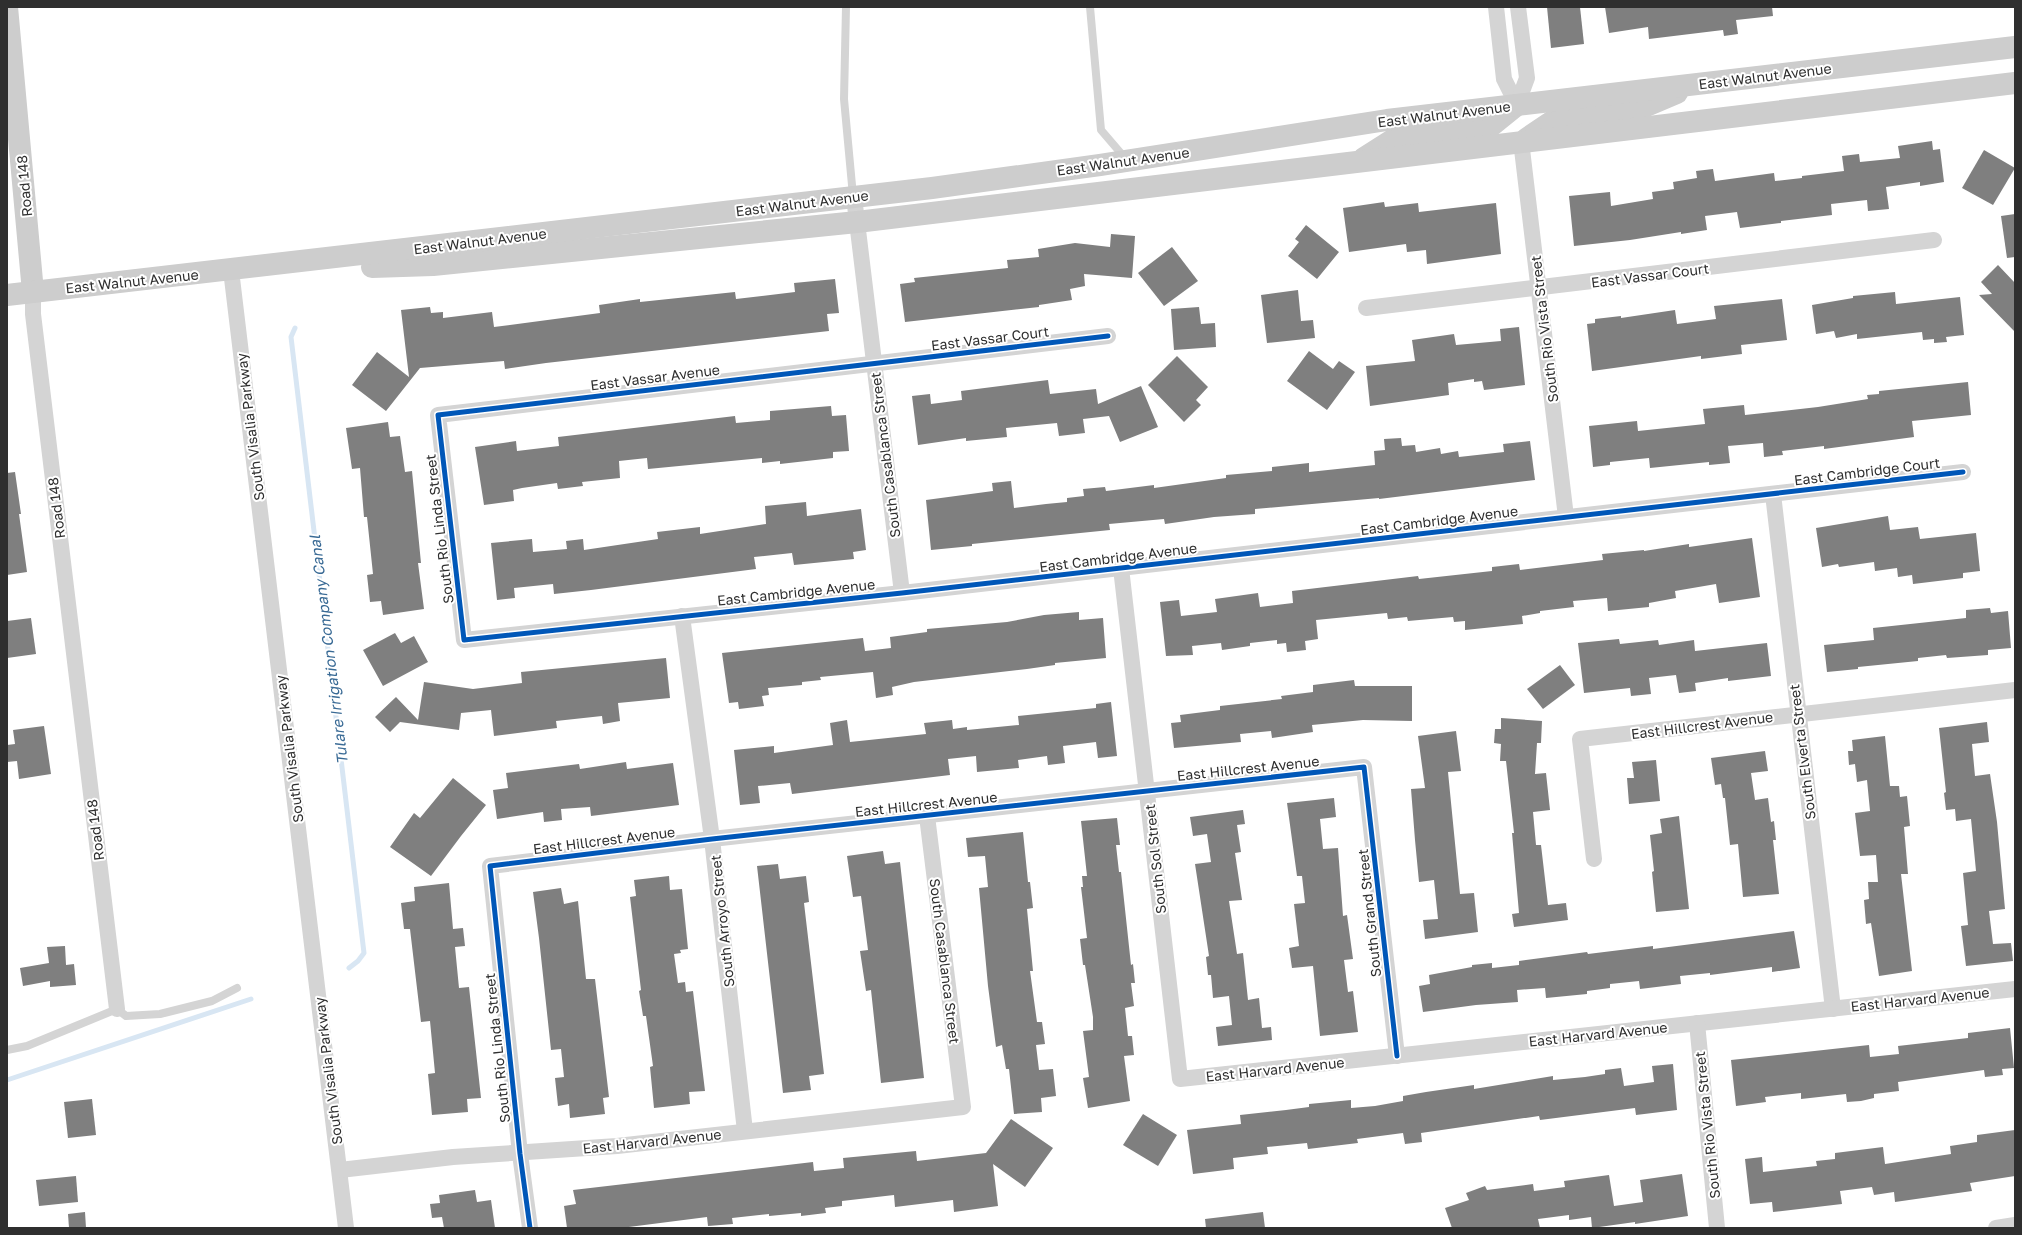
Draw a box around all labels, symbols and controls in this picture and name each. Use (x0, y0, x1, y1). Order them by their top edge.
street label: East Walnut Avenue (1698, 59, 1832, 93)
street label: East Walnut Avenue (1377, 97, 1511, 131)
street label: East Walnut Avenue (1056, 143, 1190, 179)
street label: Road 148 (13, 155, 35, 217)
street label: East Walnut Avenue (735, 186, 869, 220)
street label: East Walnut Avenue (413, 224, 547, 258)
street label: South Rio Vista Street (1527, 255, 1561, 403)
street label: East Vassar Court (1590, 259, 1710, 291)
street label: East Walnut Avenue (65, 266, 199, 296)
street label: East Vassar Court (930, 322, 1050, 354)
street label: South Visalia Parkway (232, 352, 267, 502)
street label: East Vassar Avenue (589, 361, 721, 393)
street label: South Casablanca Street (866, 371, 904, 539)
street label: South Rio Linda Street (421, 453, 457, 605)
street label: East Cambridge Court (1793, 454, 1941, 488)
street label: Road 148 (44, 476, 68, 540)
street label: East Cambridge Avenue (1359, 502, 1519, 538)
water label: Tulare Irrigation Company Canal (305, 533, 352, 766)
street label: East Cambridge Avenue (1038, 539, 1198, 575)
street label: East Cambridge Avenue (716, 575, 876, 609)
street label: South Visalia Parkway (271, 674, 306, 824)
street label: South Elverta Street (1785, 683, 1819, 821)
street label: East Hillcrest Avenue (1630, 708, 1774, 742)
street label: East Hillcrest Avenue (1176, 752, 1320, 784)
street label: East Hillcrest Avenue (854, 788, 998, 820)
street label: Road 148 (83, 798, 107, 862)
street label: South Sol Street (1141, 803, 1169, 915)
street label: East Hillcrest Avenue (532, 823, 676, 857)
street label: South Grand Street (1354, 848, 1384, 978)
street label: South Arroyo Street (707, 854, 737, 988)
street label: South Casablanca Street (926, 877, 964, 1045)
street label: South Rio Linda Street (481, 972, 513, 1124)
street label: East Harvard Avenue (1850, 983, 1990, 1015)
street label: South Visalia Parkway (310, 996, 345, 1146)
street label: East Harvard Avenue (1528, 1018, 1668, 1050)
street label: South Rio Vista Street (1691, 1051, 1723, 1199)
street label: East Harvard Avenue (1205, 1053, 1345, 1085)
street label: East Harvard Avenue (582, 1125, 722, 1157)

